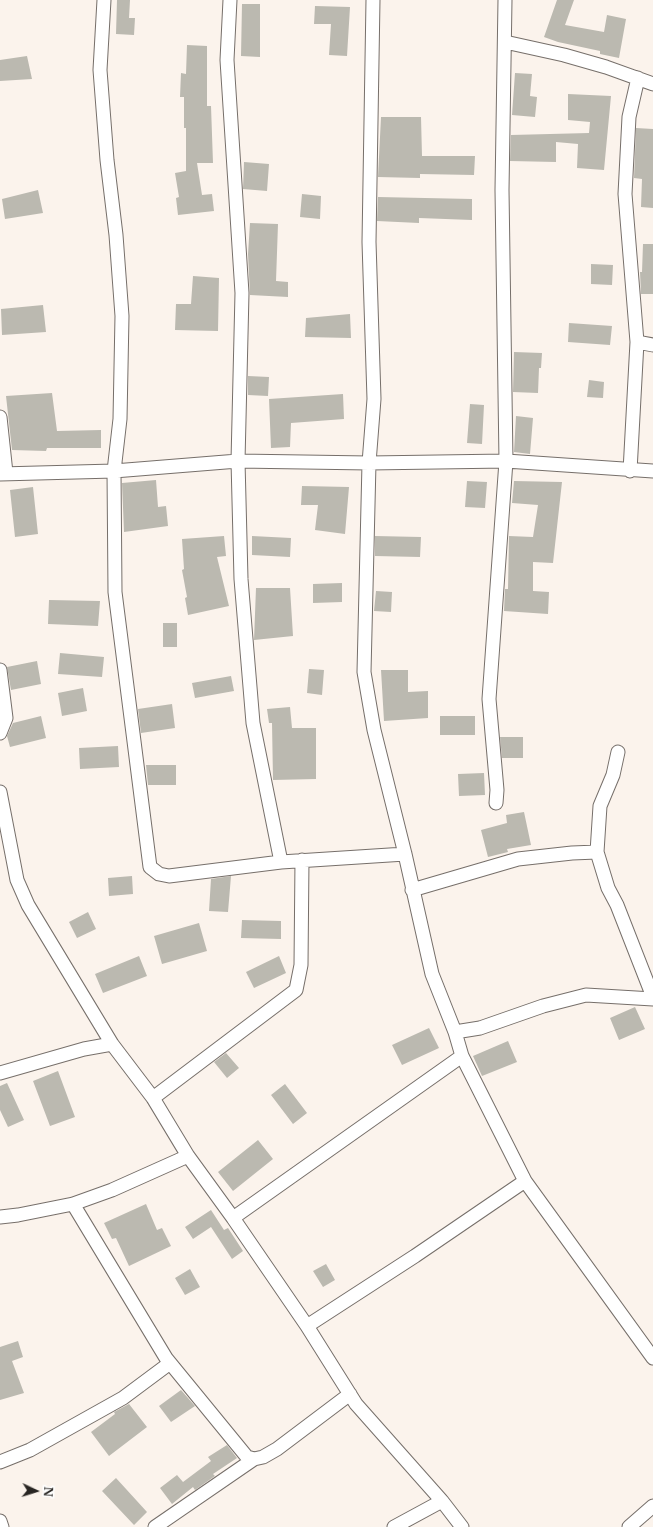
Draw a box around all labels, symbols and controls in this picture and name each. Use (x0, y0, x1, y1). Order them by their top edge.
north arrow (16, 1471, 56, 1511)
text: N (41, 1486, 55, 1497)

